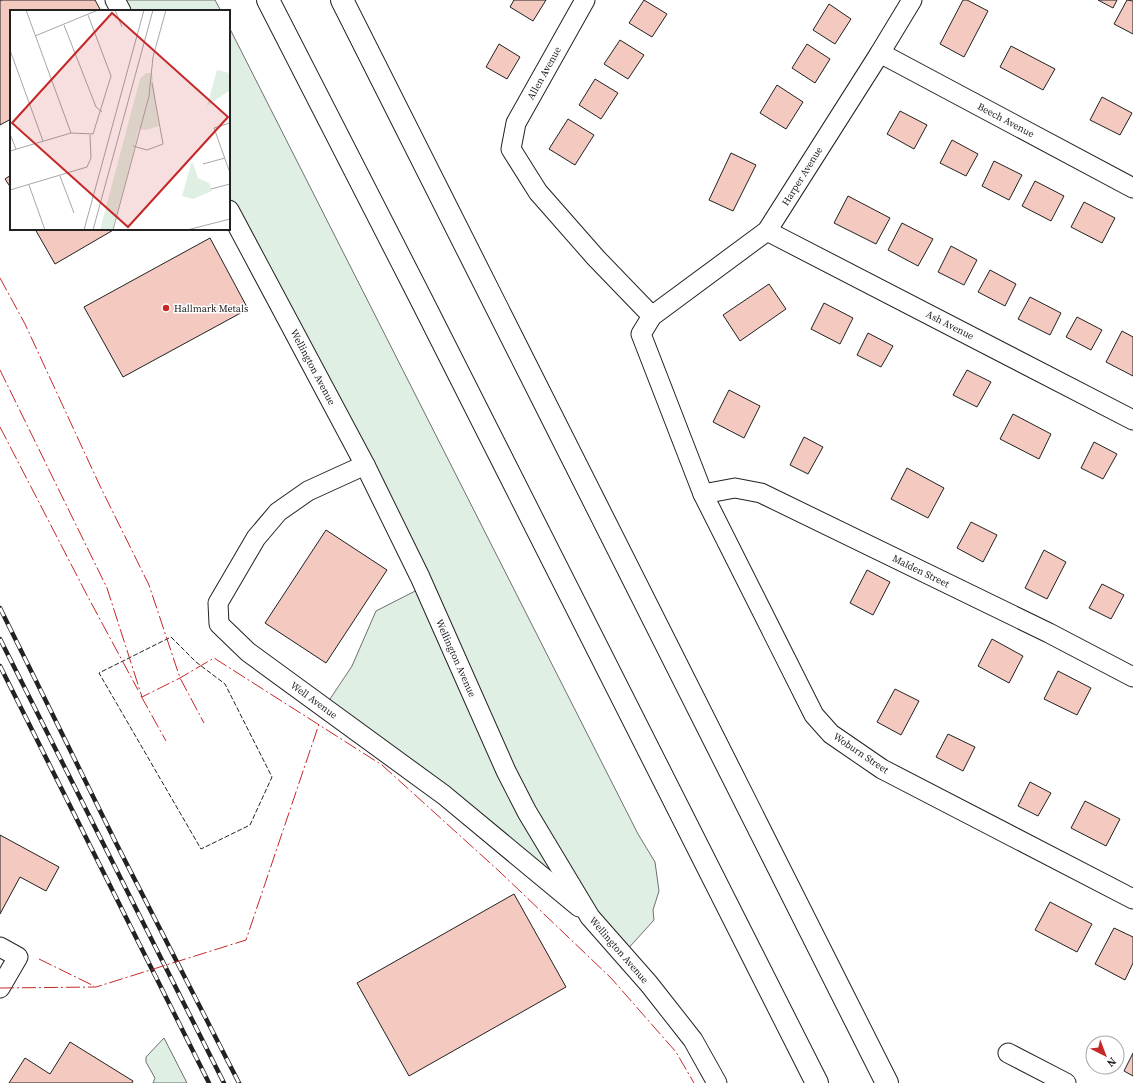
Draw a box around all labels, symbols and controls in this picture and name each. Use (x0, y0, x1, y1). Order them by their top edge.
inset map (10, 10, 230, 230)
street label: Allen Avenue (524, 44, 564, 102)
street label: Beech Avenue (975, 100, 1037, 140)
street label: Harper Avenue (779, 144, 825, 208)
place label: Hallmark Metals (174, 302, 248, 315)
marker: Hallmark Metals (161, 303, 171, 313)
street label: Ash Avenue (924, 307, 976, 343)
street label: Wellington Avenue (288, 327, 338, 407)
street label: Malden Street (890, 552, 952, 591)
street label: Wellington Avenue (433, 617, 479, 699)
street label: Well Avenue (288, 679, 340, 721)
street label: Woburn Street (831, 730, 892, 777)
street label: Wellington Avenue (587, 914, 651, 986)
north arrow (1085, 1035, 1125, 1075)
text: N (1103, 1054, 1119, 1070)

